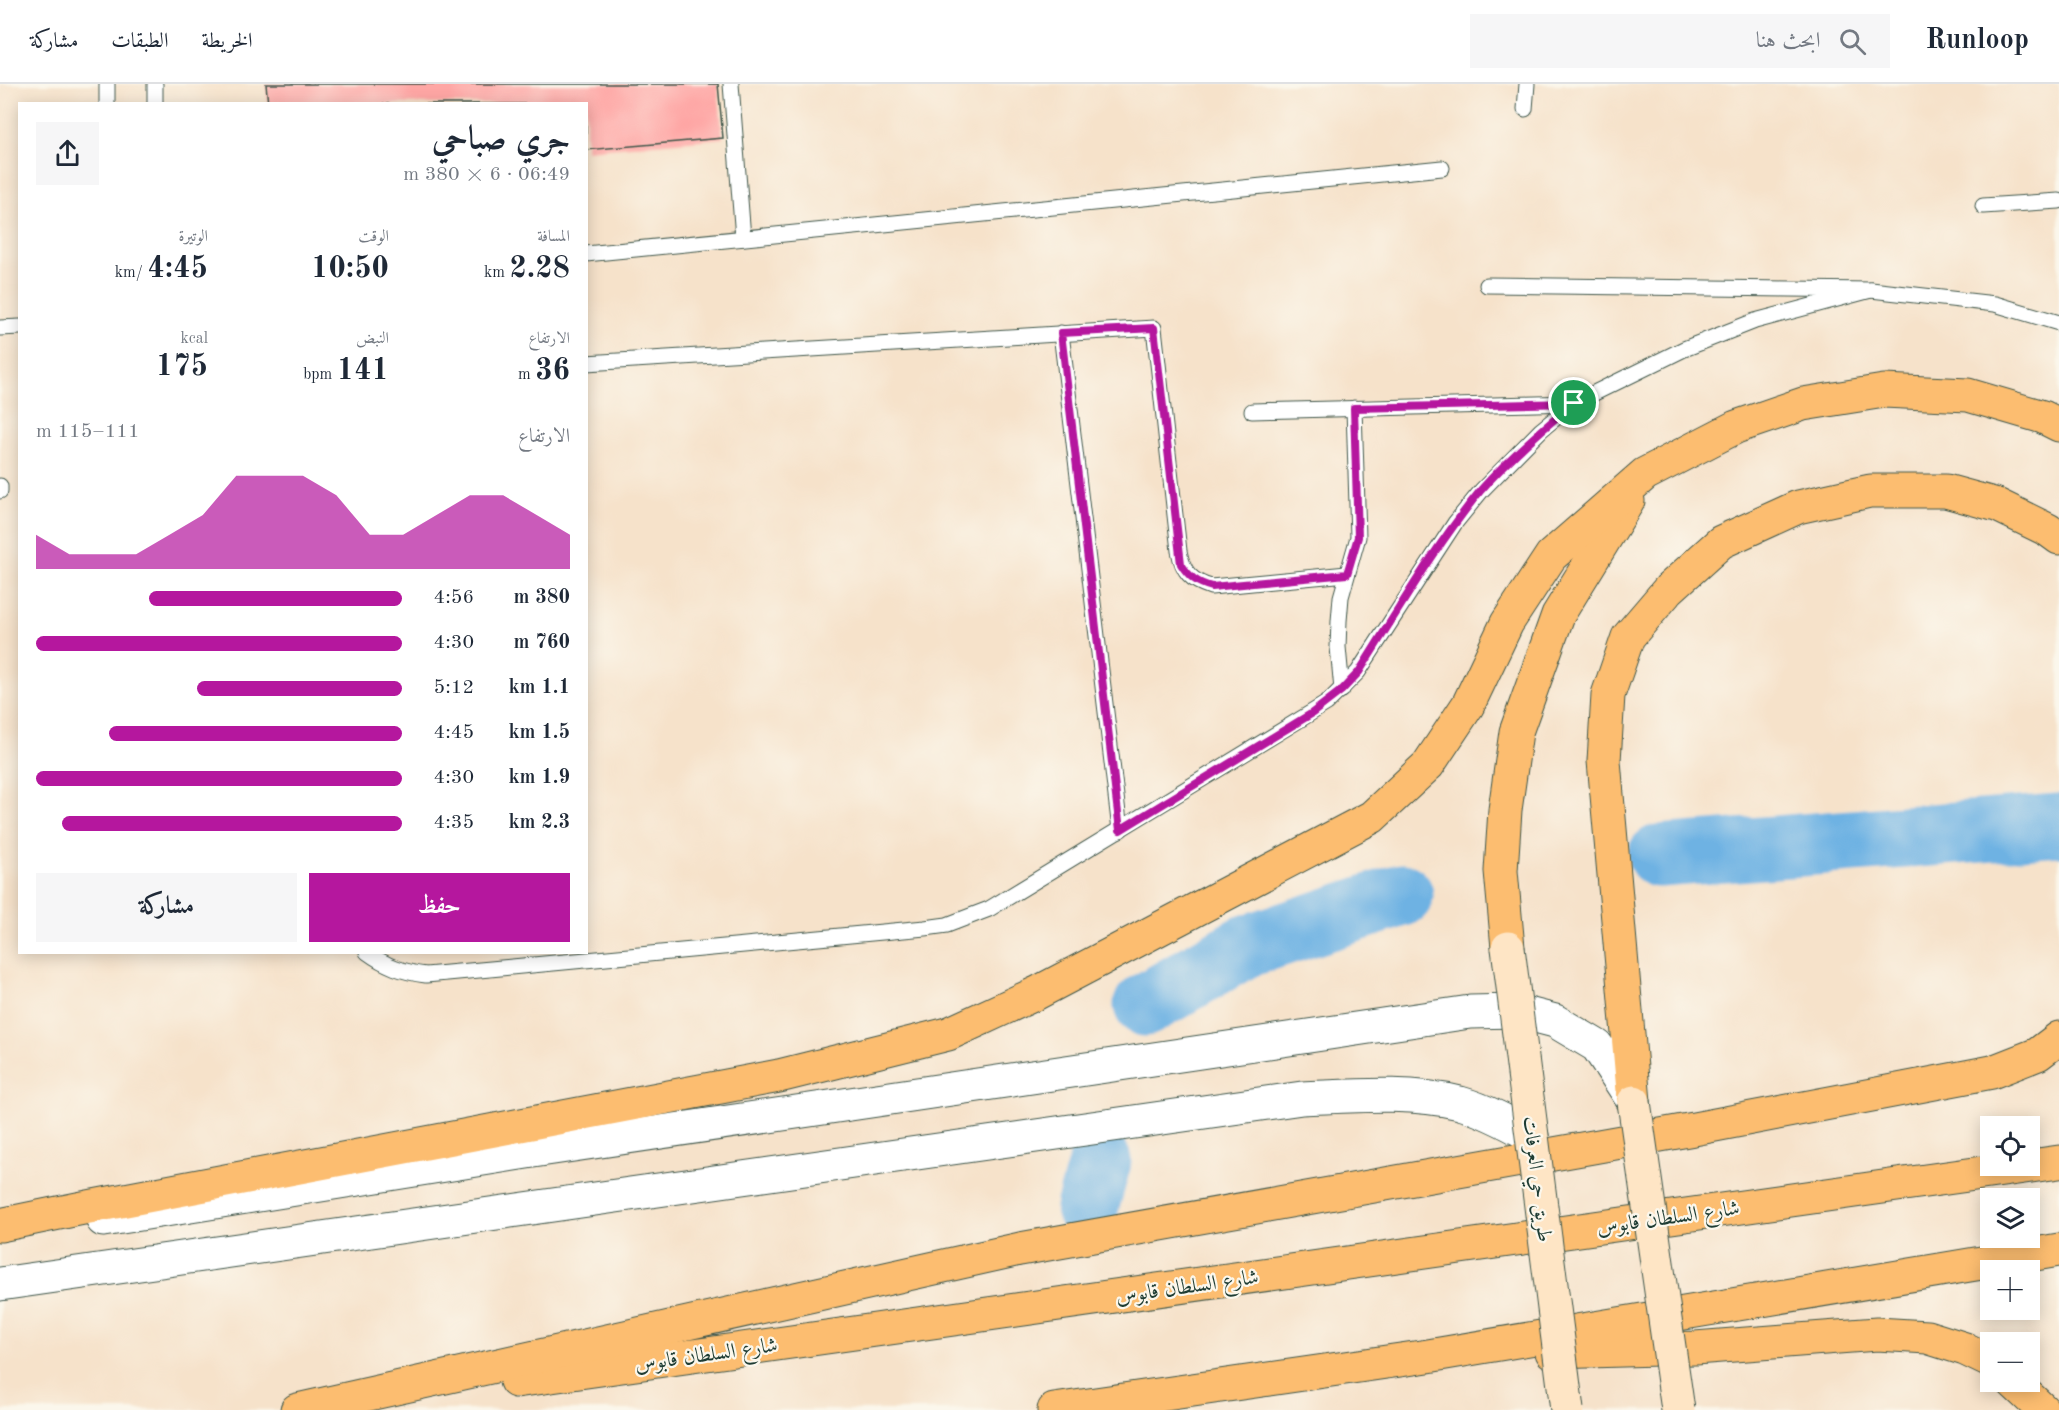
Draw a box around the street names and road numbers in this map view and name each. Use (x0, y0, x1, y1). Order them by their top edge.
street label: طريق حي العرفات (1513, 1115, 1555, 1244)
street label: شارع السلطان قابوس (1595, 1198, 1742, 1245)
street label: شارع السلطان قابوس (1114, 1267, 1261, 1314)
street label: شارع السلطان قابوس (633, 1335, 780, 1382)

